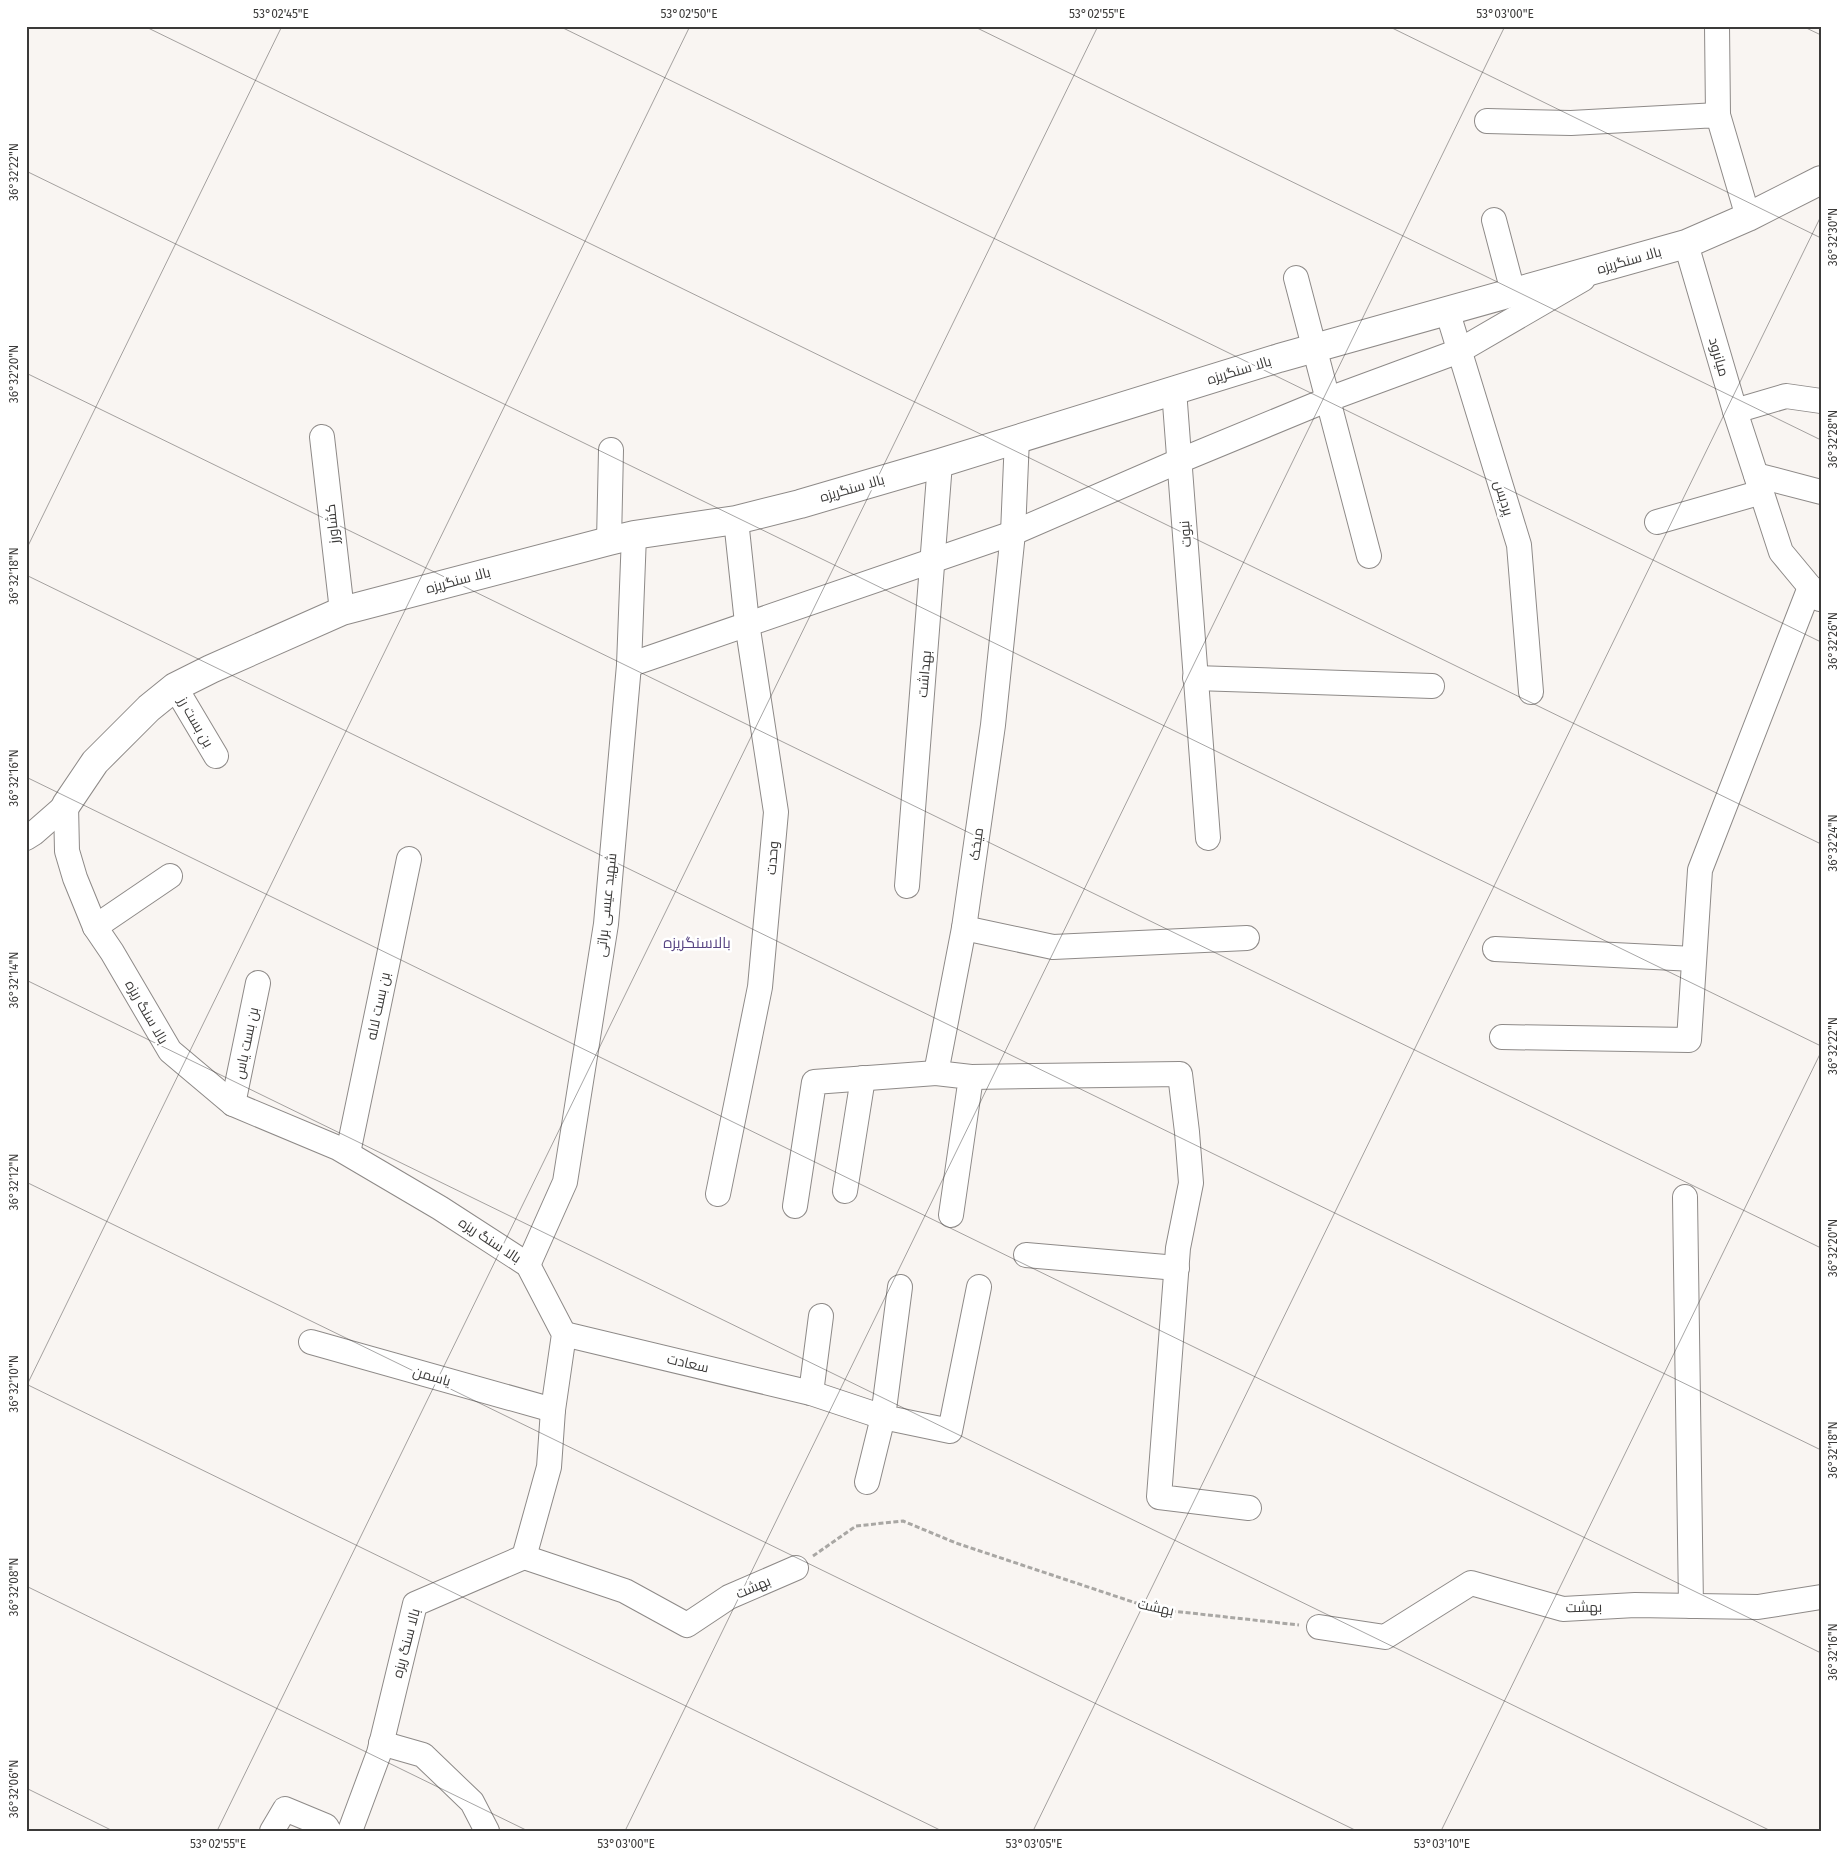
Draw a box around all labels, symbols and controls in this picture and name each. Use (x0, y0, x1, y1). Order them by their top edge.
text: 53°02'45"E (253, 7, 309, 21)
text: 53°02'50"E (660, 7, 718, 21)
text: 53°02'55"E (1069, 7, 1125, 21)
text: 53°03'00"E (1476, 7, 1534, 21)
text: 36°32'22"N (7, 143, 21, 201)
text: 36°32'30"N (1826, 208, 1840, 266)
street label: بالا سنگریزه (1595, 243, 1663, 278)
street label: میانرود (1705, 336, 1732, 379)
text: 36°32'20"N (7, 345, 21, 403)
street label: بالا سنگریزه (1205, 353, 1273, 388)
text: 36°32'28"N (1826, 410, 1840, 468)
street label: بالا سنگریزه (818, 471, 886, 506)
street label: پردیس (1489, 478, 1517, 518)
street label: کشاورز (322, 503, 343, 546)
street label: نبوت (1176, 520, 1195, 548)
text: 36°32'18"N (7, 547, 21, 605)
street label: بالا سنگریزه (424, 564, 492, 597)
text: 36°32'26"N (1826, 612, 1840, 670)
street label: بهداشت (914, 650, 935, 698)
street label: بن بست رز (174, 693, 217, 751)
text: 36°32'16"N (7, 749, 21, 807)
text: 36°32'24"N (1826, 814, 1840, 872)
street label: میخک (966, 827, 987, 862)
street label: وحدت (763, 840, 782, 876)
street label: شهید عیسی براتی (593, 852, 620, 958)
district label: بالاسنگریزه (663, 934, 731, 952)
text: 36°32'14"N (7, 952, 21, 1008)
street label: بن بست لاله (363, 971, 394, 1042)
street label: بالا سنگ ریزه (121, 977, 172, 1047)
street label: بن بست یاس (231, 1006, 262, 1081)
text: 36°32'22"N (1826, 1017, 1840, 1075)
text: 36°32'12"N (7, 1153, 21, 1211)
street label: بالا سنگ ریزه (455, 1214, 524, 1267)
text: 36°32'20"N (1826, 1219, 1840, 1277)
street label: سعادت (665, 1350, 710, 1377)
text: 36°32'10"N (7, 1355, 21, 1413)
street label: یاسمن (411, 1363, 453, 1390)
text: 36°32'18"N (1826, 1421, 1840, 1479)
text: 36°32'08"N (7, 1558, 21, 1616)
street label: بهشت (733, 1573, 773, 1602)
street label: بهشت (1136, 1595, 1175, 1620)
street label: بهشت (1566, 1599, 1602, 1616)
street label: بالا سنگ ریزه (389, 1607, 424, 1680)
text: 36°32'16"N (1826, 1623, 1840, 1681)
text: 36°32'06"N (7, 1760, 21, 1818)
text: 53°02'55"E (190, 1837, 246, 1851)
text: 53°03'00"E (597, 1837, 655, 1851)
text: 53°03'05"E (1006, 1837, 1062, 1851)
text: 53°03'10"E (1414, 1837, 1470, 1851)

